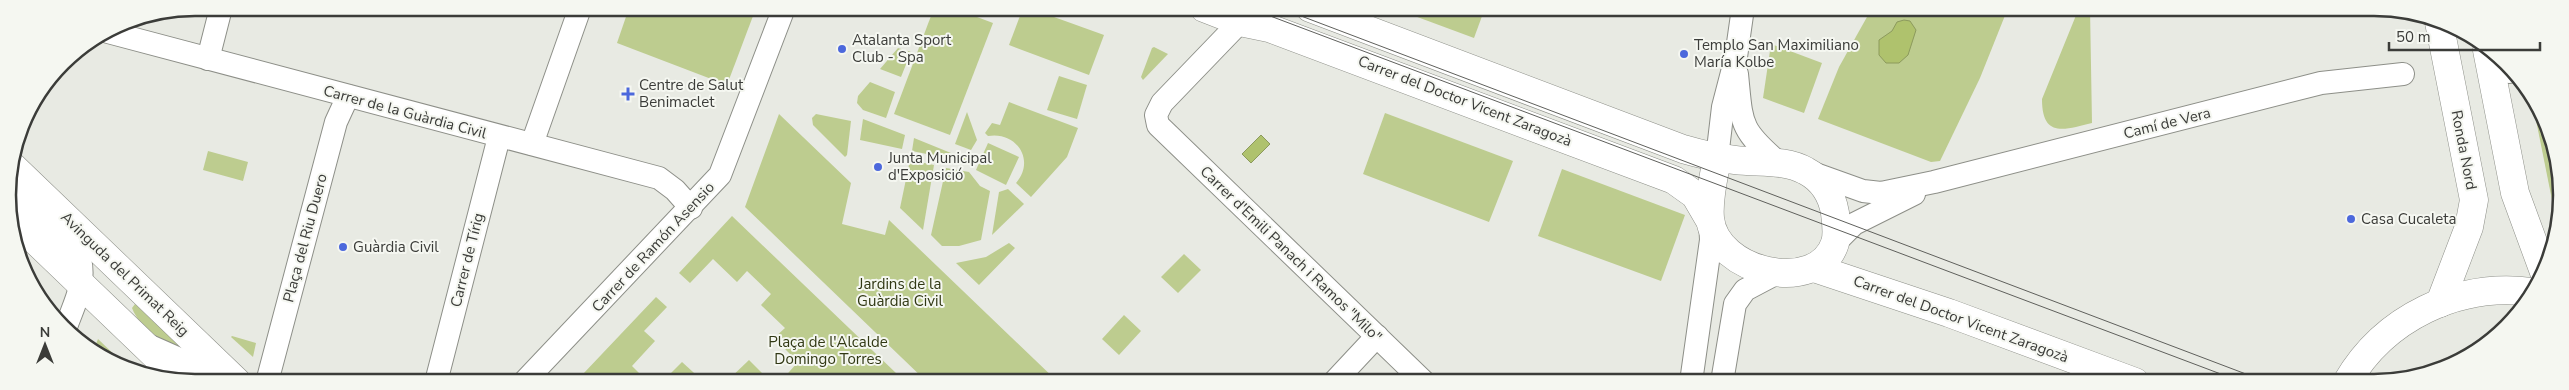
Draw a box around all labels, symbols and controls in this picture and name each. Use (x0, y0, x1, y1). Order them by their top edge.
scale bar (2389, 20, 2540, 52)
text: 50 m (2396, 27, 2431, 47)
place label: Atalanta Sport Club - Spa (852, 30, 952, 67)
place label: Templo San Maximiliano María Kolbe (1694, 35, 1859, 72)
marker: Atalanta Sport Club - Spa (836, 43, 848, 55)
marker: Templo San Maximiliano María Kolbe (1678, 48, 1690, 60)
street label: Carrer del Doctor Vicent Zaragozà (1355, 51, 1575, 151)
place label: Centre de Salut Benimaclet (639, 75, 744, 112)
street label: Carrer de la Guàrdia Civil (321, 81, 489, 144)
marker: Centre de Salut Benimaclet (621, 87, 635, 101)
street label: Camí de Vera (2121, 103, 2213, 143)
street label: Ronda Nord (2446, 108, 2482, 192)
place label: Junta Municipal d'Exposició (887, 148, 992, 185)
marker: Junta Municipal d'Exposició (872, 161, 884, 173)
street label: Carrer d'Emili Panach i Ramos "Milo" (1196, 161, 1386, 347)
street label: Plaça del Riu Duero (278, 171, 332, 305)
street label: Carrer de Ramón Asensio (587, 178, 719, 316)
street label: Avinguda del Primat Reig (56, 207, 194, 341)
place label: Casa Cucaleta (2361, 209, 2457, 229)
street label: Carrer de Tírig (446, 211, 488, 309)
marker: Casa Cucaleta (2345, 213, 2357, 225)
place label: Guàrdia Civil (353, 237, 439, 257)
marker: Guàrdia Civil (337, 241, 349, 253)
street label: Carrer del Doctor Vicent Zaragozà (1851, 271, 2071, 367)
park label: Jardins de la Guàrdia Civil (857, 274, 943, 311)
north arrow (20, 320, 70, 370)
text: N (40, 323, 50, 342)
park label: Plaça de l'Alcalde Domingo Torres (768, 332, 888, 369)

